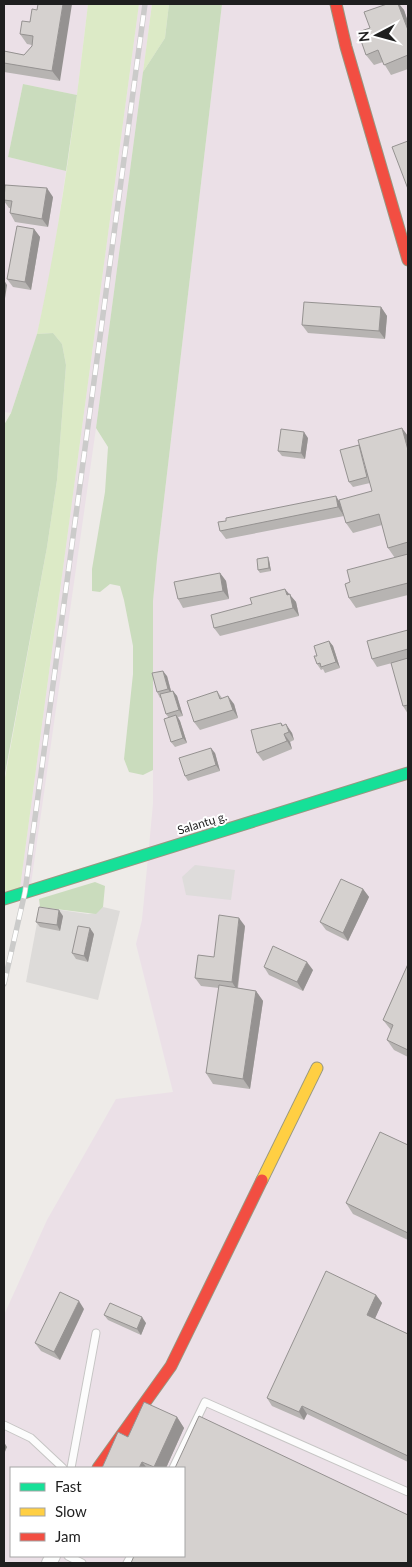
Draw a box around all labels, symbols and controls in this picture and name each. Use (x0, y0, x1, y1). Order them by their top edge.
north arrow (352, 10, 402, 60)
text: N (355, 30, 373, 43)
street label: Salantų g. (175, 808, 229, 838)
legend (10, 1467, 185, 1557)
text: Fast (55, 1477, 82, 1495)
text: Slow (55, 1502, 87, 1520)
text: Jam (55, 1527, 81, 1545)

